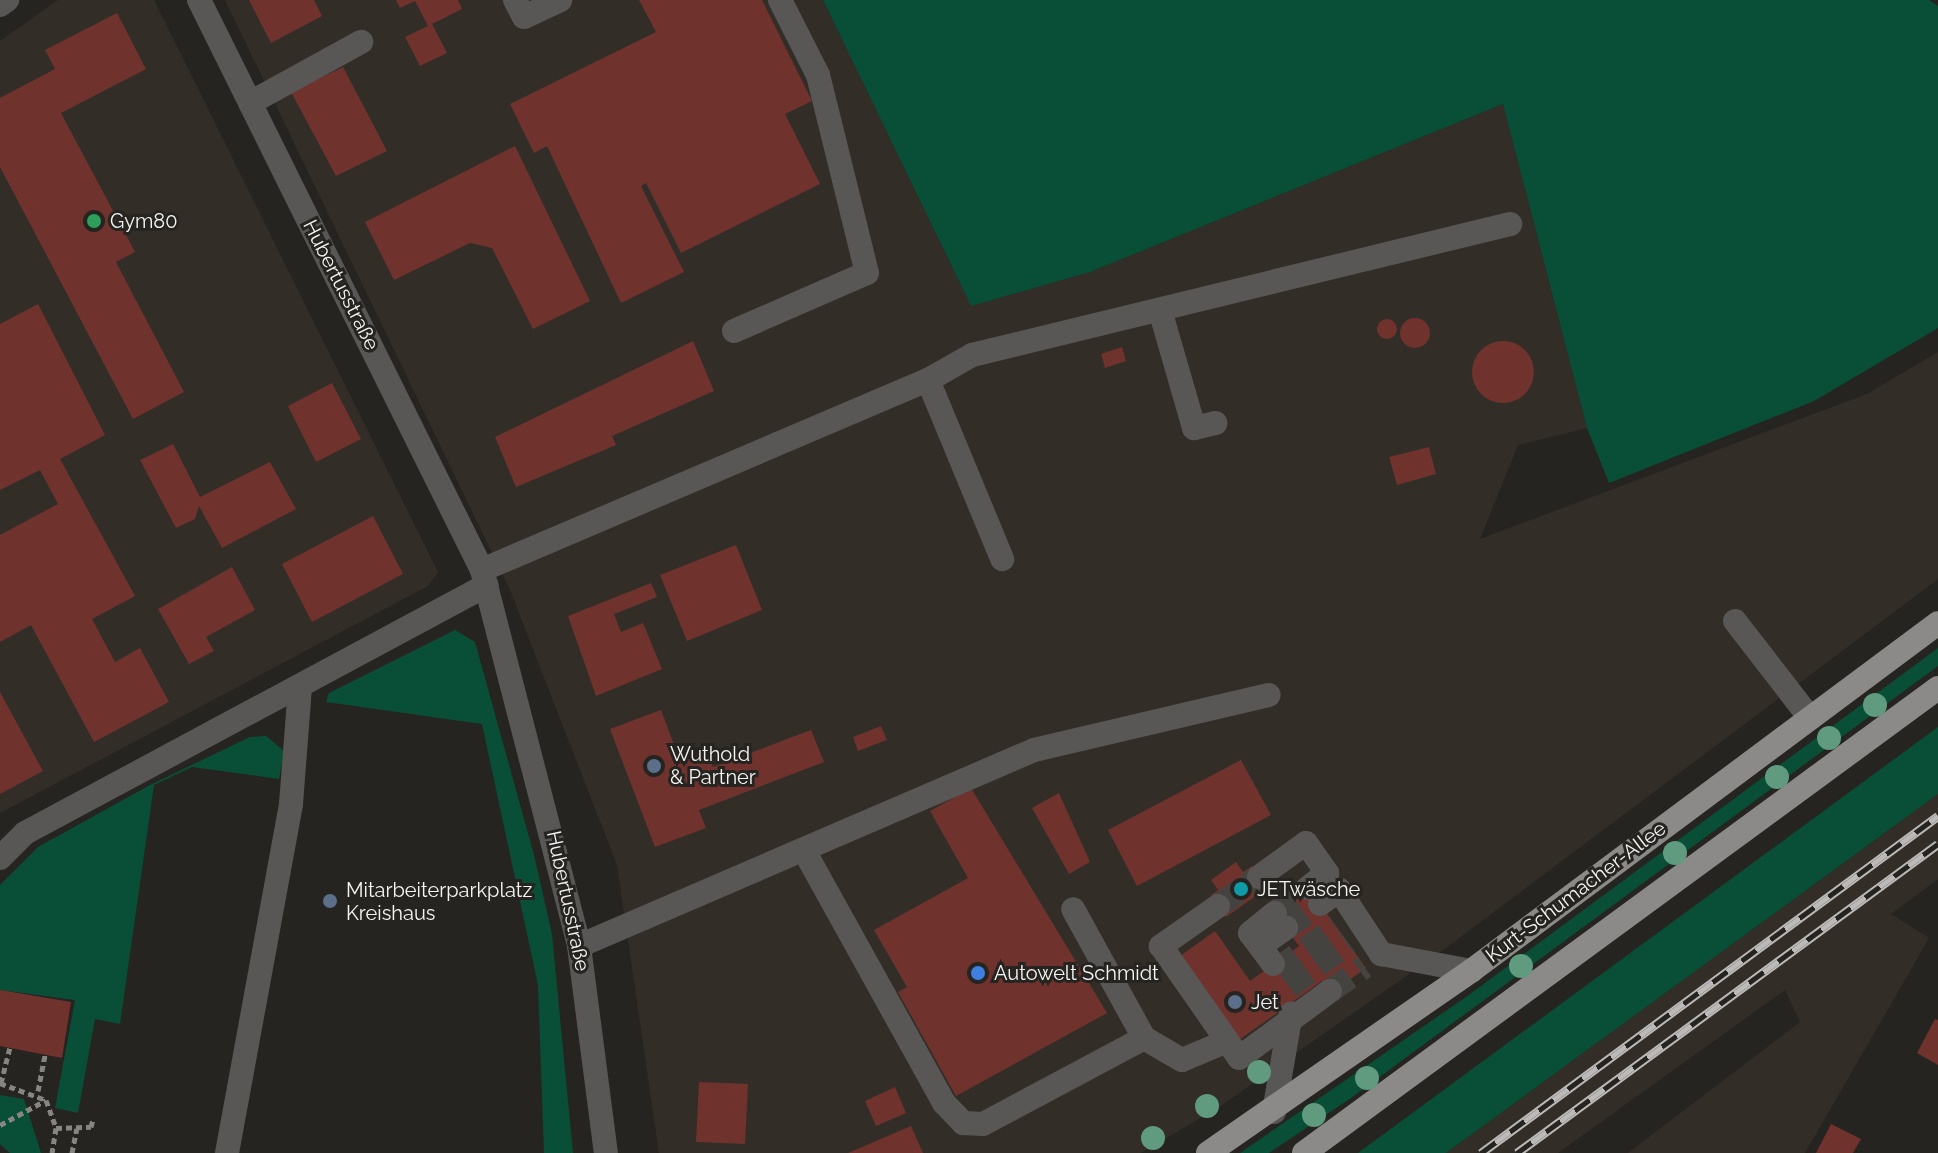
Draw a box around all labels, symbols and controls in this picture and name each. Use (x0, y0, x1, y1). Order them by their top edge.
place label: Gym80 (110, 209, 177, 233)
marker: Gym80 (85, 212, 103, 230)
street label: Hubertusstraße (298, 216, 384, 354)
place label: Wuthold & Partner (670, 742, 756, 789)
marker: Wuthold & Partner (645, 757, 663, 775)
street label: Kurt-Schumacher-Allee (1481, 816, 1671, 968)
street label: Hubertusstraße (541, 829, 595, 973)
place label: JETwäsche (1257, 877, 1360, 901)
place label: Mitarbeiterparkplatz Kreishaus (346, 878, 532, 925)
marker: JETwäsche (1232, 880, 1250, 898)
marker: Mitarbeiterparkplatz Kreishaus (321, 892, 339, 910)
place label: Autowelt Schmidt (994, 961, 1159, 985)
marker: Autowelt Schmidt (969, 964, 987, 982)
place label: Jet (1251, 990, 1279, 1014)
marker: Jet (1226, 993, 1244, 1011)

